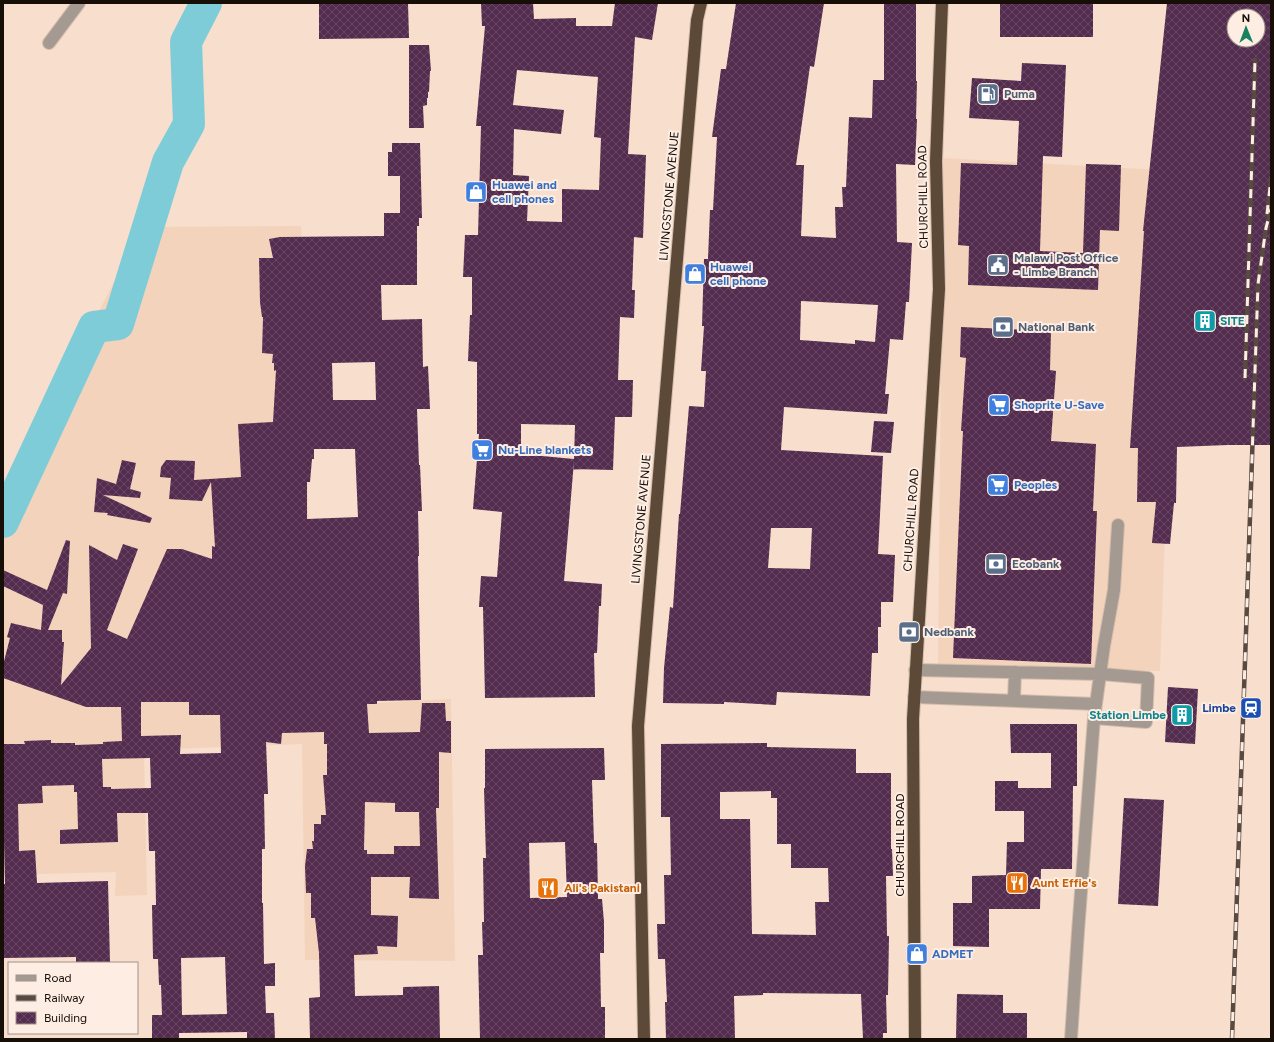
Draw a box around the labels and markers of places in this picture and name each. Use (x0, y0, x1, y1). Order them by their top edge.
fuel station icon: Puma (975, 81, 1001, 107)
place label: Puma (1004, 87, 1035, 101)
place label: Huawei and cell phones (492, 178, 557, 206)
shop icon: Huawei and cell phones (463, 179, 489, 205)
place label: Malawi Post Office - Limbe Branch (1014, 251, 1119, 279)
public building icon: Malawi Post Office - Limbe Branch (985, 252, 1011, 278)
place label: Huawei cell phone (710, 260, 767, 288)
shop icon: Huawei cell phone (682, 261, 708, 287)
building icon: SITE (1192, 308, 1218, 334)
bank icon: National Bank (990, 314, 1016, 340)
place label: SITE (1220, 314, 1245, 328)
place label: National Bank (1018, 320, 1095, 334)
supermarket icon: Shoprite U-Save (986, 392, 1012, 418)
place label: Shoprite U-Save (1014, 398, 1105, 412)
supermarket icon: Nu-Line blankets (469, 437, 495, 463)
place label: Nu-Line blankets (498, 443, 592, 457)
supermarket icon: Peoples (985, 472, 1011, 498)
place label: Peoples (1014, 478, 1058, 492)
bank icon: Ecobank (983, 551, 1009, 577)
place label: Ecobank (1012, 557, 1060, 571)
bank icon: Nedbank (896, 619, 922, 645)
place label: Nedbank (924, 625, 974, 639)
station icon: Limbe (1238, 695, 1264, 721)
place label: Limbe (1202, 701, 1236, 715)
building icon: Station Limbe (1169, 702, 1195, 728)
place label: Station Limbe (1089, 708, 1166, 722)
restaurant icon: Aunt Effie's (1004, 870, 1030, 896)
restaurant icon: Ali's Pakistani (535, 875, 561, 901)
place label: Aunt Effie's (1032, 876, 1097, 890)
place label: Ali's Pakistani (564, 881, 640, 895)
shop icon: ADMET (904, 941, 930, 967)
place label: ADMET (932, 947, 973, 961)

